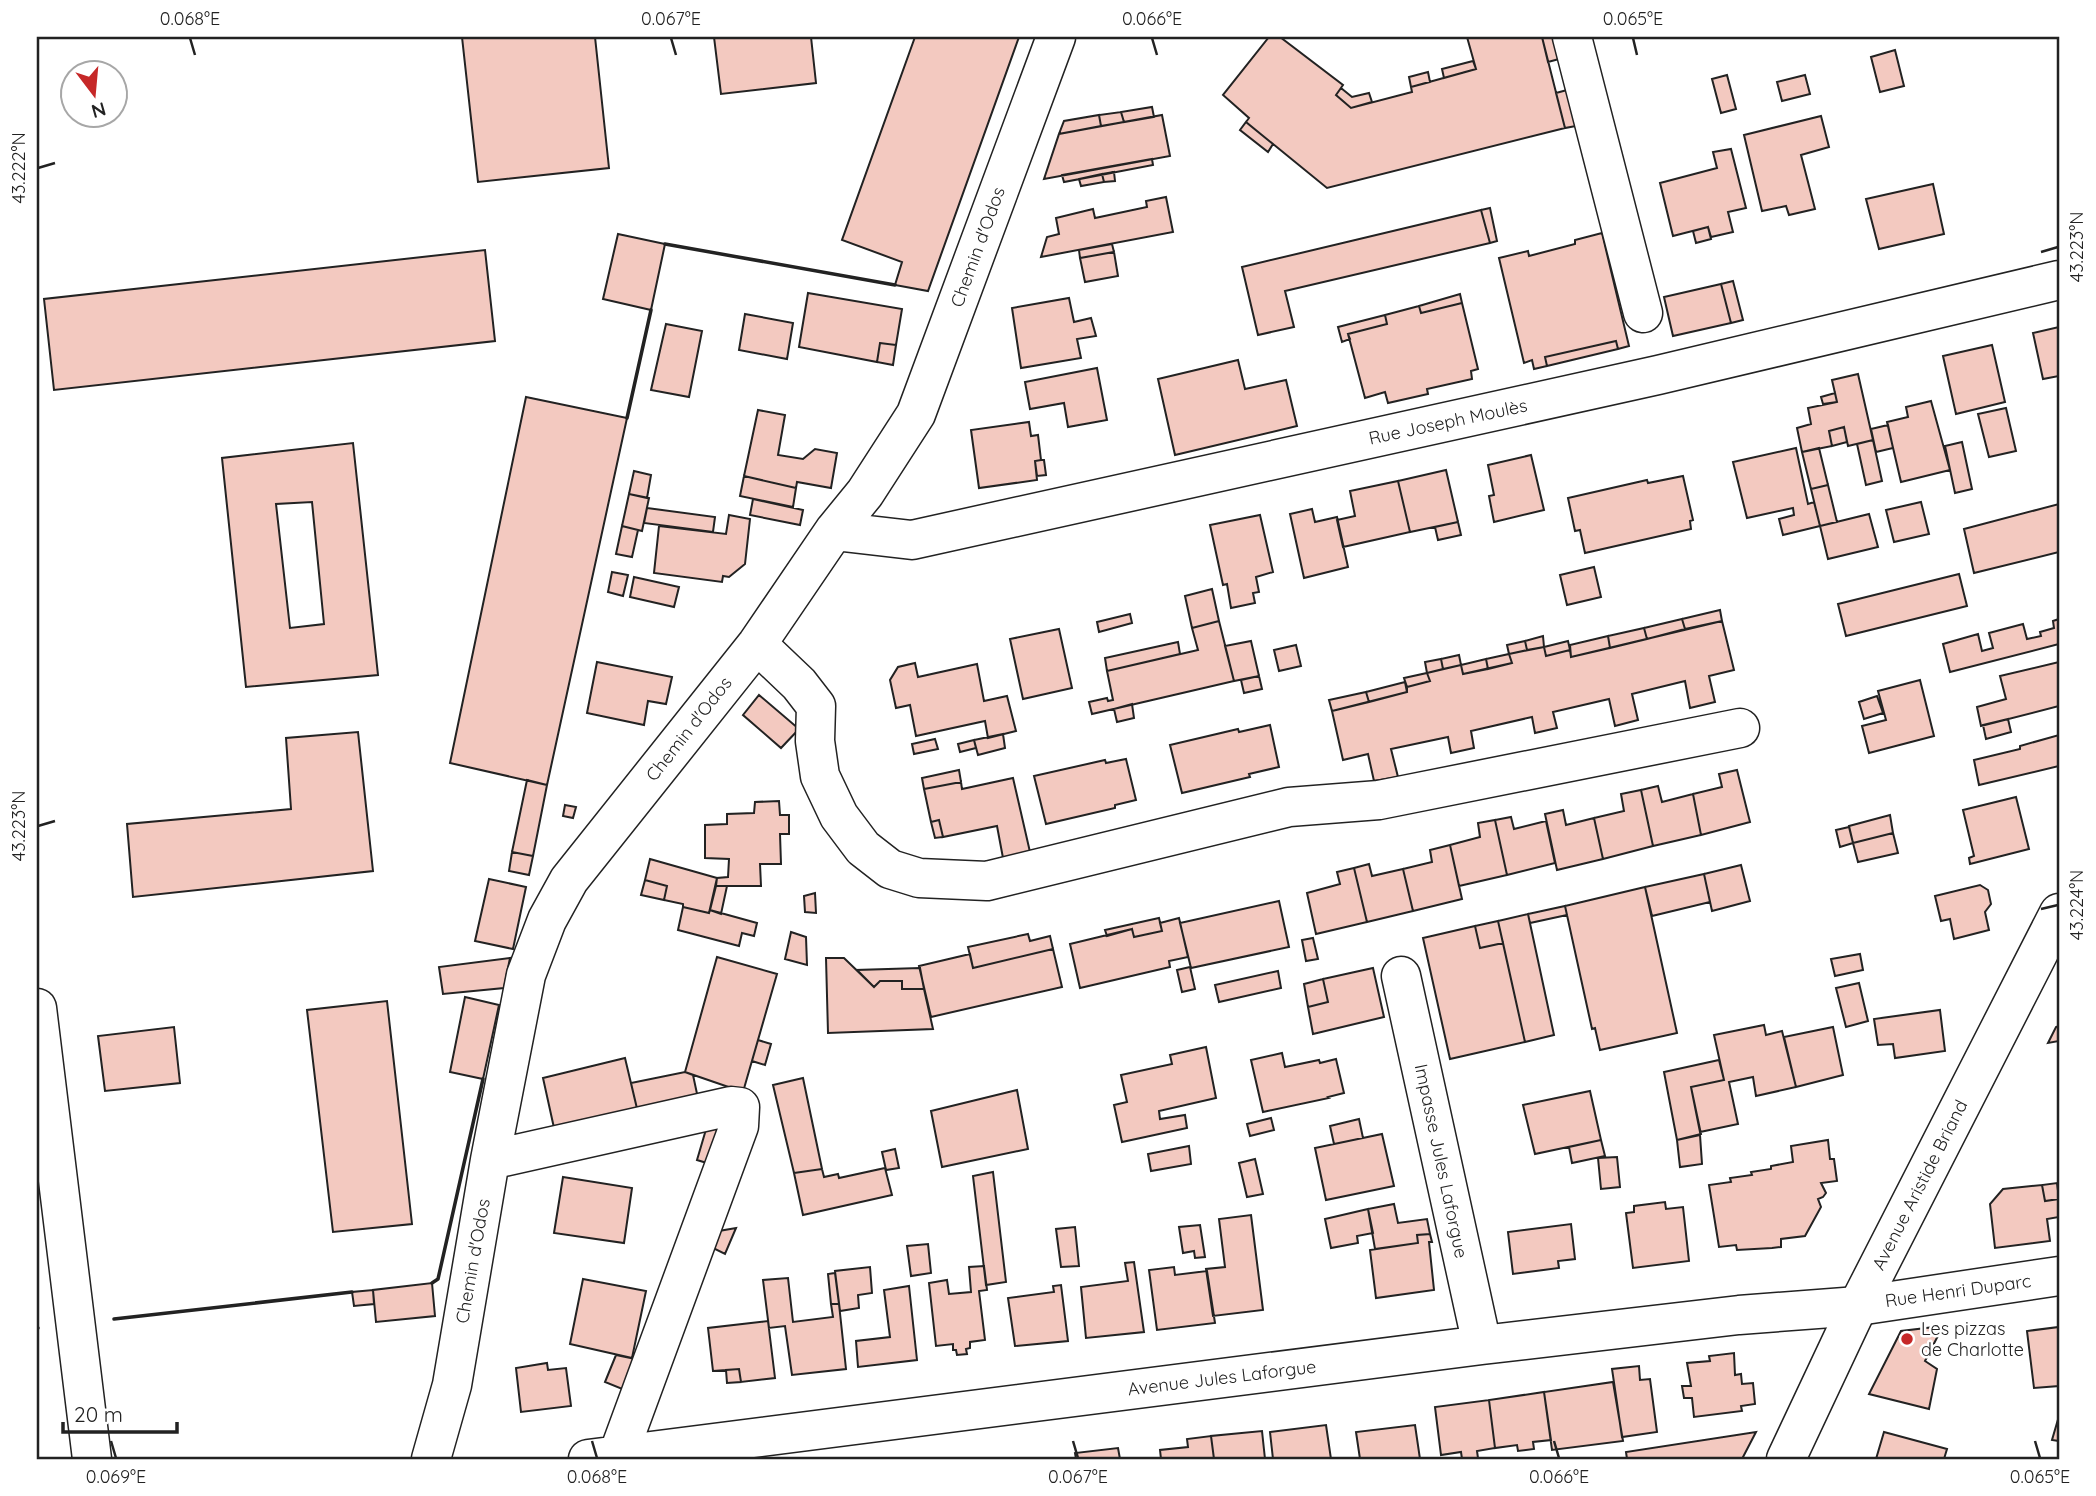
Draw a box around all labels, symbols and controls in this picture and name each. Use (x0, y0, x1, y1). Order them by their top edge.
text: 0.068°E (160, 7, 220, 30)
text: 0.067°E (641, 7, 701, 30)
text: 0.066°E (1122, 7, 1182, 30)
text: 0.065°E (1603, 7, 1663, 30)
north arrow (60, 60, 130, 130)
text: N (89, 97, 109, 124)
text: 43.222°N (7, 132, 30, 204)
street label: Chemin d'Odos (945, 184, 1010, 310)
text: 43.223°N (2065, 212, 2088, 282)
street label: Rue Joseph Moulès (1366, 393, 1529, 450)
street label: Chemin d'Odos (641, 672, 737, 786)
text: 43.223°N (7, 791, 30, 861)
text: 43.224°N (2065, 870, 2088, 940)
street label: Impasse Jules Laforgue (1410, 1062, 1473, 1260)
street label: Avenue Aristide Briand (1867, 1096, 1972, 1274)
street label: Chemin d'Odos (450, 1197, 495, 1325)
street label: Rue Henri Duparc (1883, 1269, 2032, 1312)
place label: Les pizzas de Charlotte (1921, 1317, 2024, 1361)
marker: Les pizzas de Charlotte (1899, 1331, 1915, 1347)
street label: Avenue Jules Laforgue (1126, 1355, 1318, 1400)
scale bar (63, 1391, 177, 1435)
text: 20 m (74, 1401, 123, 1427)
text: 0.069°E (86, 1465, 146, 1488)
text: 0.068°E (567, 1465, 627, 1488)
text: 0.067°E (1048, 1465, 1108, 1488)
text: 0.066°E (1529, 1465, 1589, 1488)
text: 0.065°E (2010, 1465, 2070, 1488)

